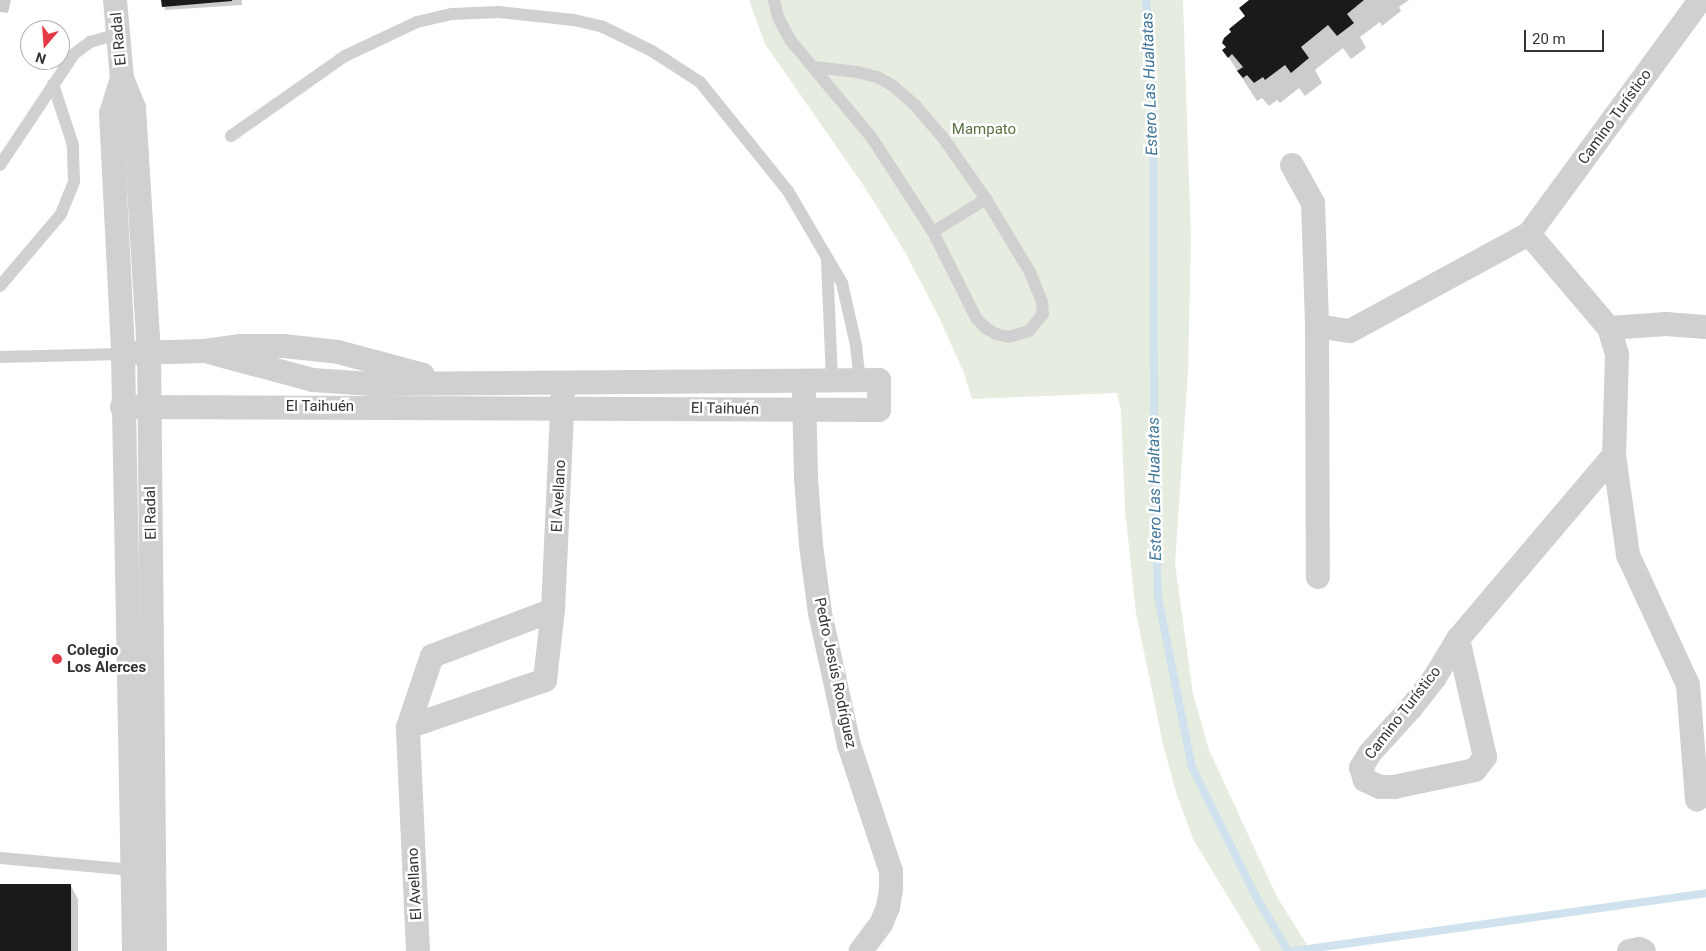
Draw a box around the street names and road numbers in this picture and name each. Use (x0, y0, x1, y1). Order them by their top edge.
street label: El Radal (108, 12, 130, 66)
street label: Camino Turístico (1574, 66, 1656, 168)
street label: El Taihuén (286, 398, 354, 416)
street label: El Taihuén (691, 399, 759, 419)
street label: El Avellano (548, 459, 570, 533)
street label: El Radal (142, 486, 160, 540)
street label: Pedro Jesús Rodríguez (810, 596, 860, 750)
street label: Camino Turístico (1361, 663, 1445, 763)
street label: El Avellano (404, 847, 426, 921)

